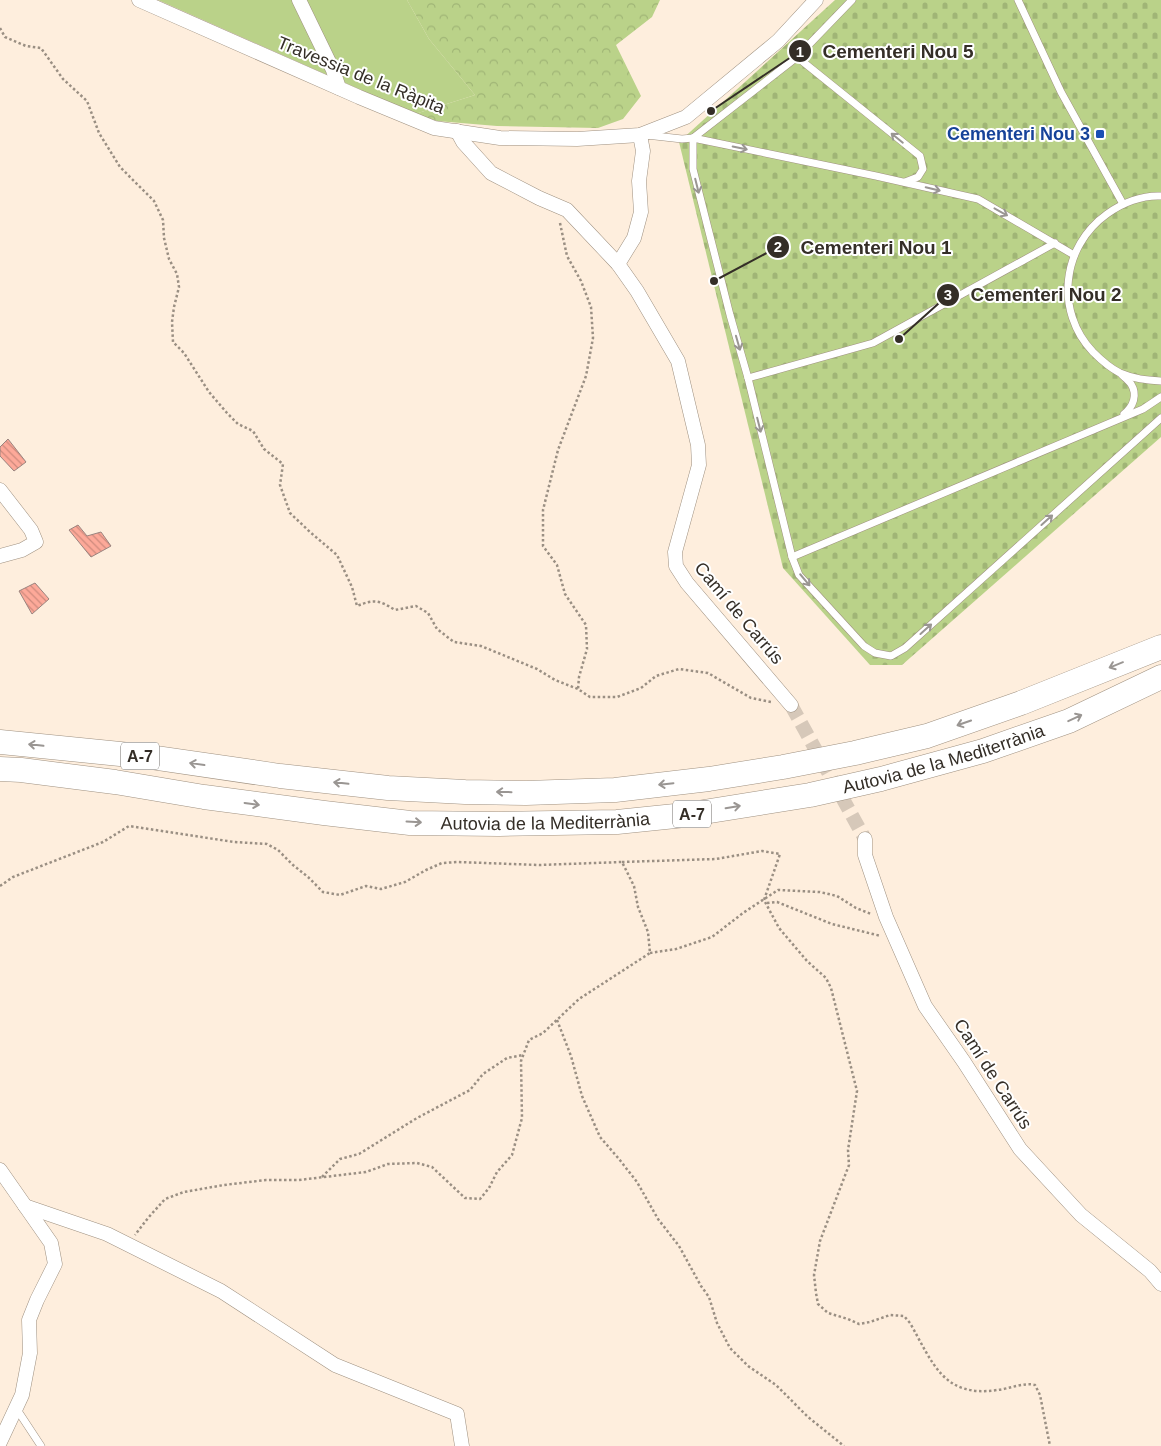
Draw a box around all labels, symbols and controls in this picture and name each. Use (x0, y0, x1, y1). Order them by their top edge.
street label: Travessia de la Ràpita (275, 32, 448, 118)
callout: Cementeri Nou 5 (788, 34, 984, 68)
text: Cementeri Nou 5 (823, 41, 974, 62)
text: 1 (796, 43, 804, 60)
place label: Cementeri Nou 3 (947, 124, 1090, 144)
marker: Cementeri Nou 3 (1094, 128, 1106, 140)
one-way arrow (890, 132, 903, 143)
one-way arrow (732, 144, 748, 153)
one-way arrow (693, 178, 702, 194)
one-way arrow (925, 185, 941, 195)
one-way arrow (993, 207, 1008, 217)
callout: Cementeri Nou 1 (766, 230, 962, 264)
text: Cementeri Nou 1 (801, 237, 952, 258)
text: 2 (774, 238, 782, 255)
callout: Cementeri Nou 2 (936, 278, 1132, 312)
text: Cementeri Nou 2 (971, 284, 1121, 305)
text: 3 (944, 286, 952, 303)
one-way arrow (733, 335, 743, 351)
one-way arrow (755, 417, 764, 433)
one-way arrow (1041, 514, 1054, 526)
street label: Camí de Carrús (691, 558, 787, 668)
one-way arrow (799, 574, 810, 587)
one-way arrow (920, 623, 933, 635)
one-way arrow (1109, 661, 1124, 671)
one-way arrow (1067, 712, 1082, 722)
one-way arrow (957, 719, 972, 728)
street label: Autovia de la Mediterrània (841, 720, 1048, 797)
one-way arrow (28, 740, 44, 750)
road number: A-7 (121, 742, 159, 769)
one-way arrow (190, 759, 206, 769)
one-way arrow (334, 778, 350, 788)
one-way arrow (658, 779, 674, 789)
one-way arrow (496, 788, 512, 797)
one-way arrow (244, 799, 260, 809)
road number: A-7 (673, 801, 711, 828)
one-way arrow (724, 802, 740, 812)
street label: Autovia de la Mediterrània (441, 809, 652, 834)
one-way arrow (405, 818, 421, 827)
street label: Camí de Carrús (950, 1015, 1036, 1133)

